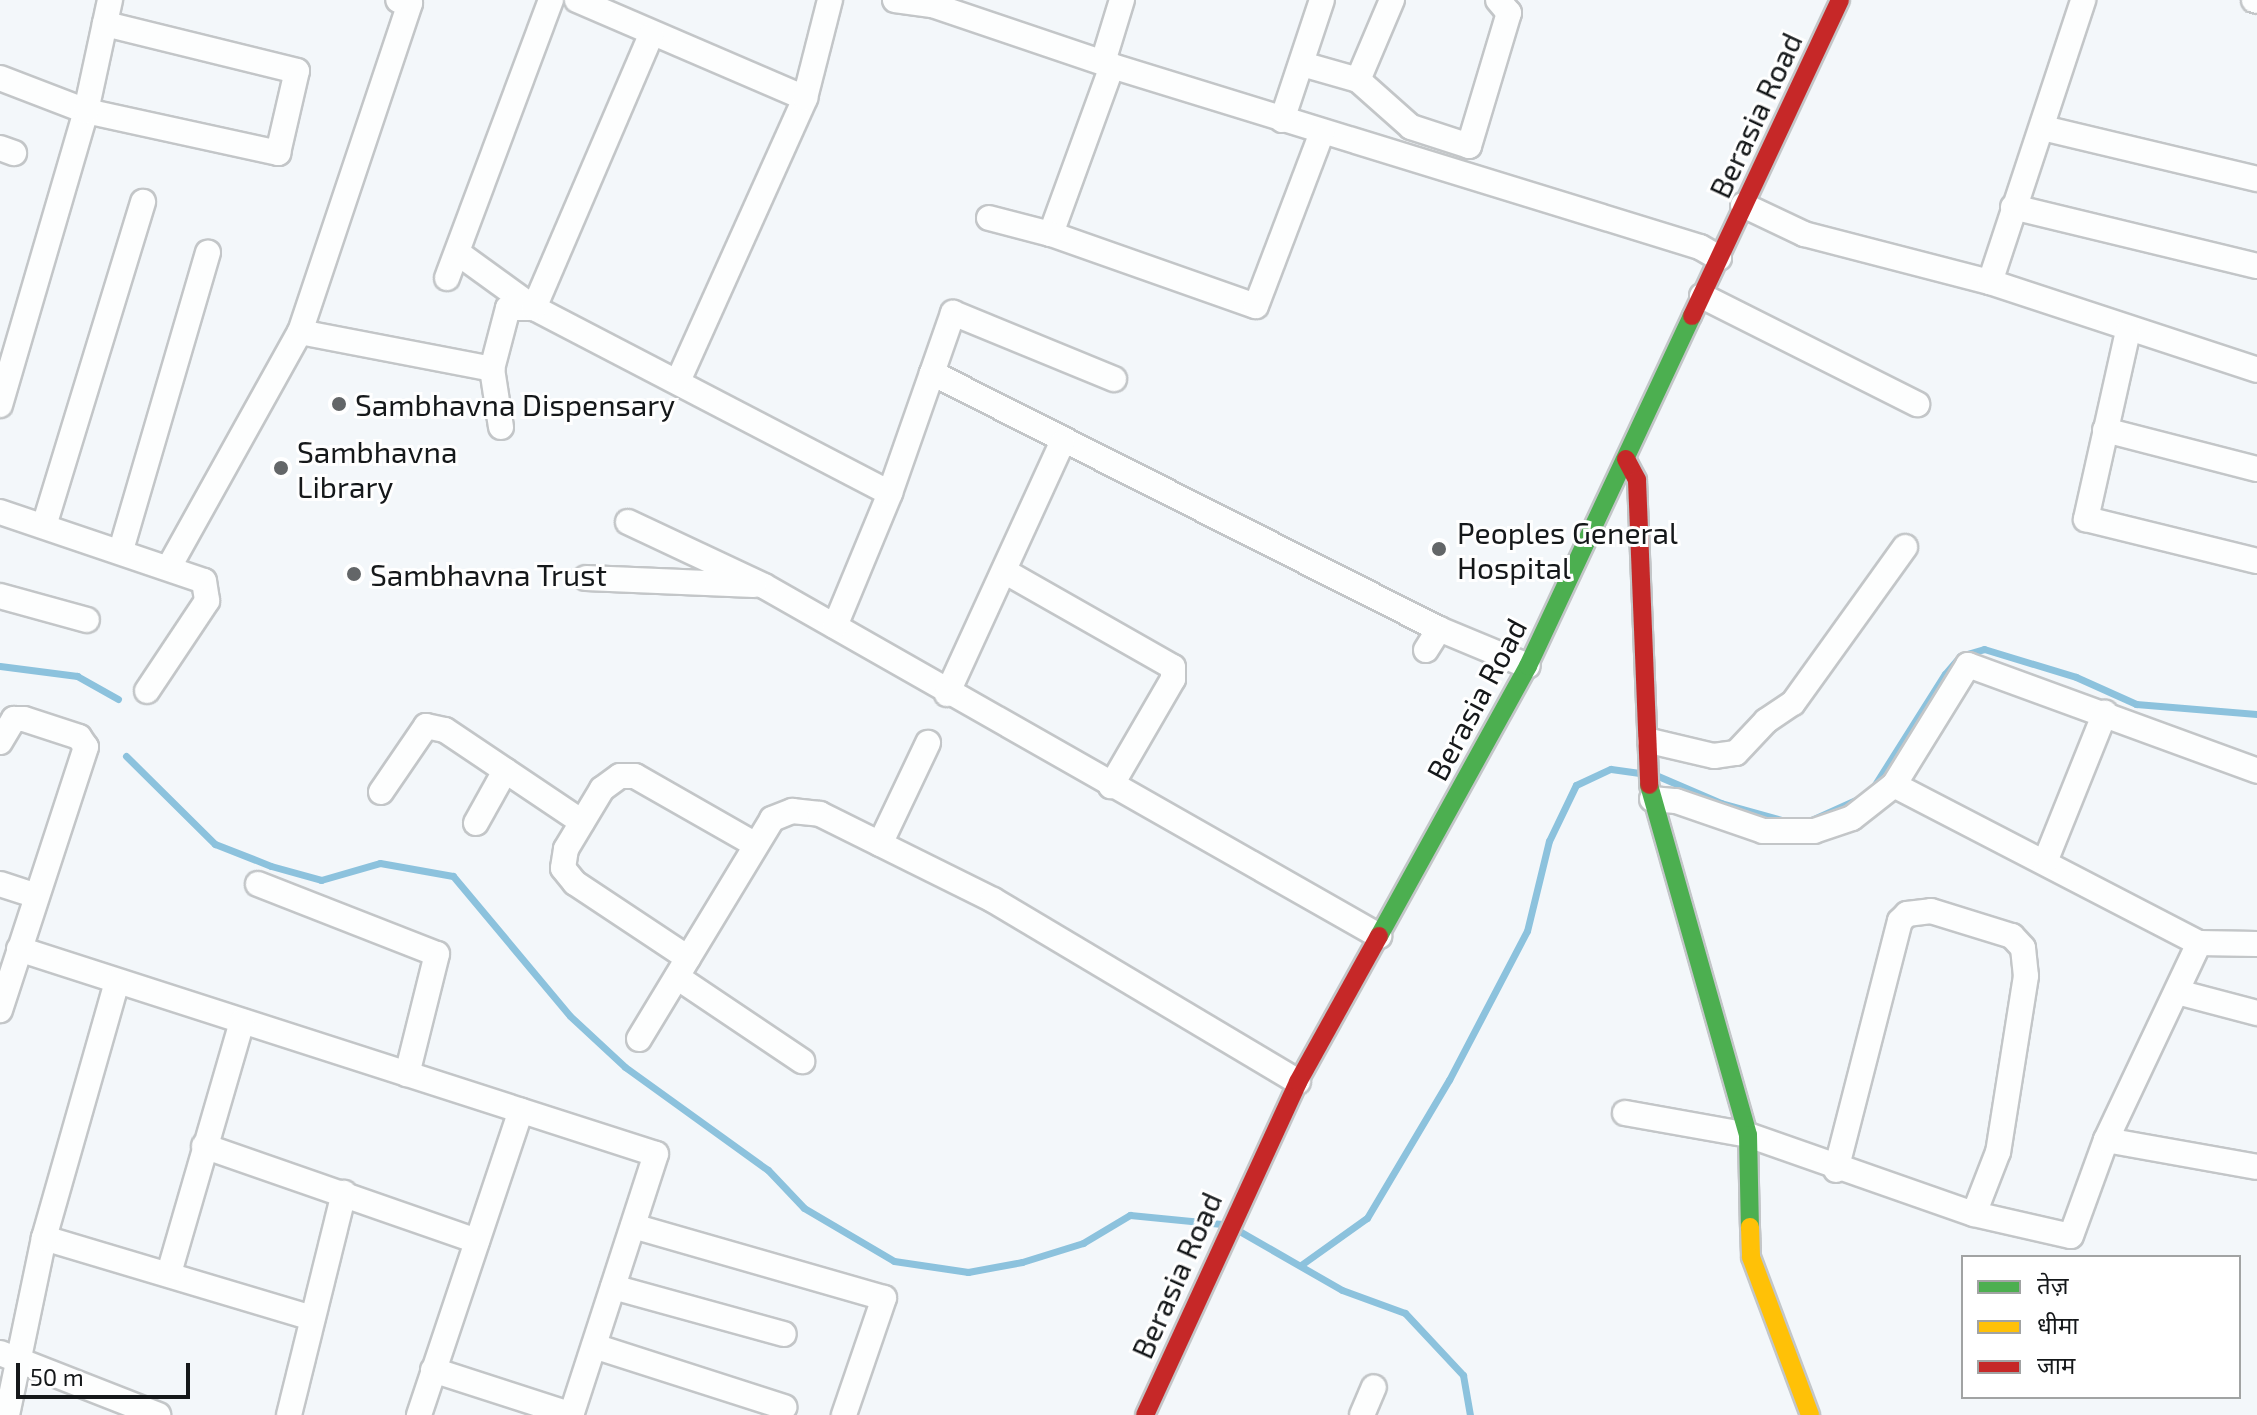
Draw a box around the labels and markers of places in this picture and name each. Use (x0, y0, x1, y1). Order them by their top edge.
place label: Sambhavna Dispensary (355, 386, 675, 422)
marker: Sambhavna Dispensary (330, 395, 348, 413)
place label: Sambhavna Library (297, 433, 457, 504)
marker: Sambhavna Library (272, 459, 290, 477)
place label: Peoples General Hospital (1457, 514, 1678, 584)
marker: Peoples General Hospital (1428, 538, 1450, 560)
place label: Sambhavna Trust (370, 556, 608, 592)
marker: Sambhavna Trust (345, 565, 363, 583)

